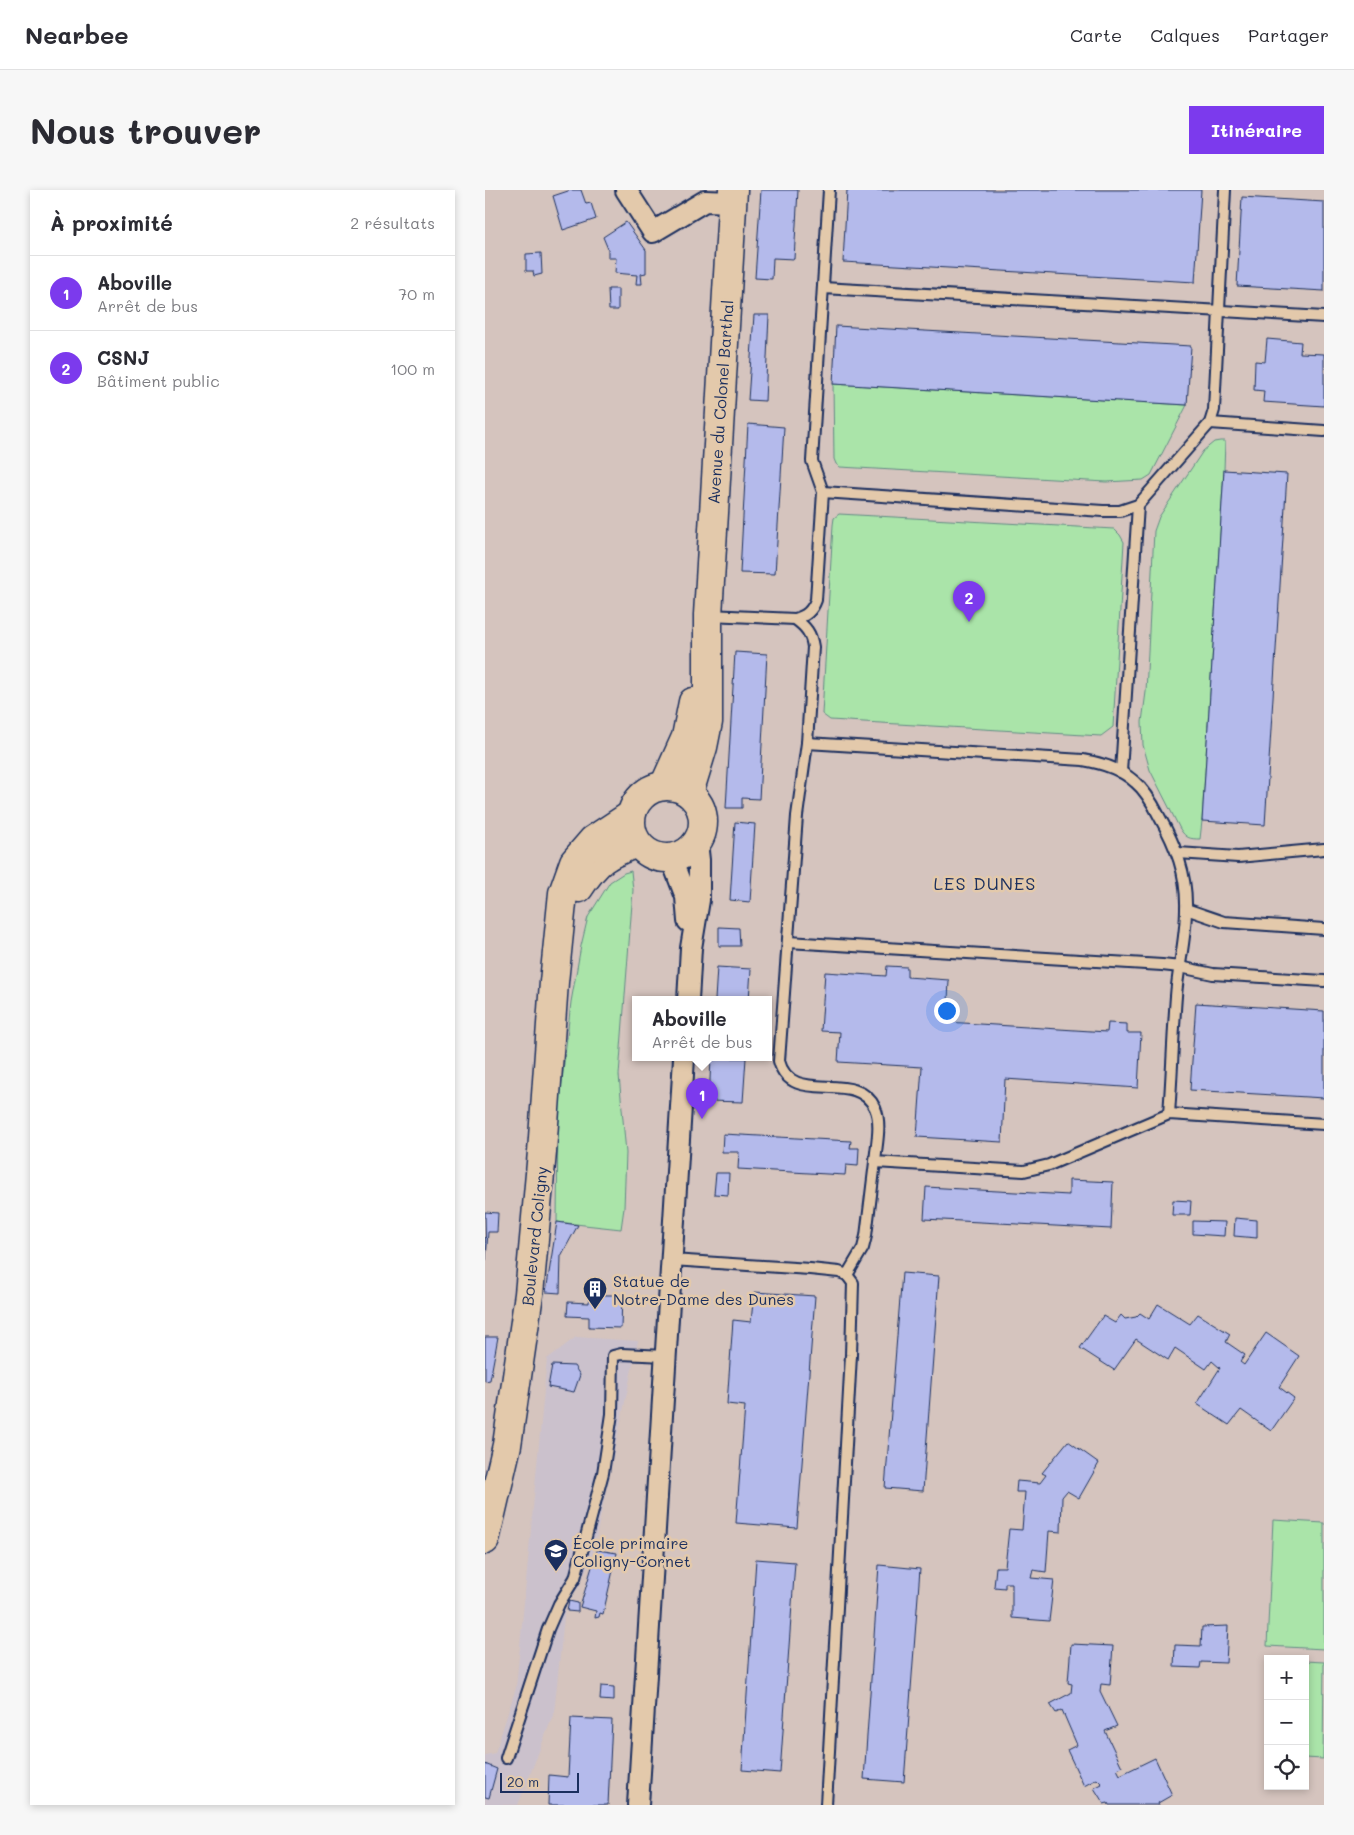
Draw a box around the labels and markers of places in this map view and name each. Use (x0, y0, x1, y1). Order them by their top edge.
pin: 2 (953, 581, 985, 622)
pin: 1 (686, 1078, 718, 1119)
place label: Statue de Notre-Dame des Dunes (613, 1270, 794, 1309)
building icon: Statue de Notre-Dame des Dunes (582, 1276, 608, 1310)
place label: École primaire Coligny-Cornet (573, 1532, 691, 1571)
school or university icon: École primaire Coligny-Cornet (543, 1538, 569, 1572)

